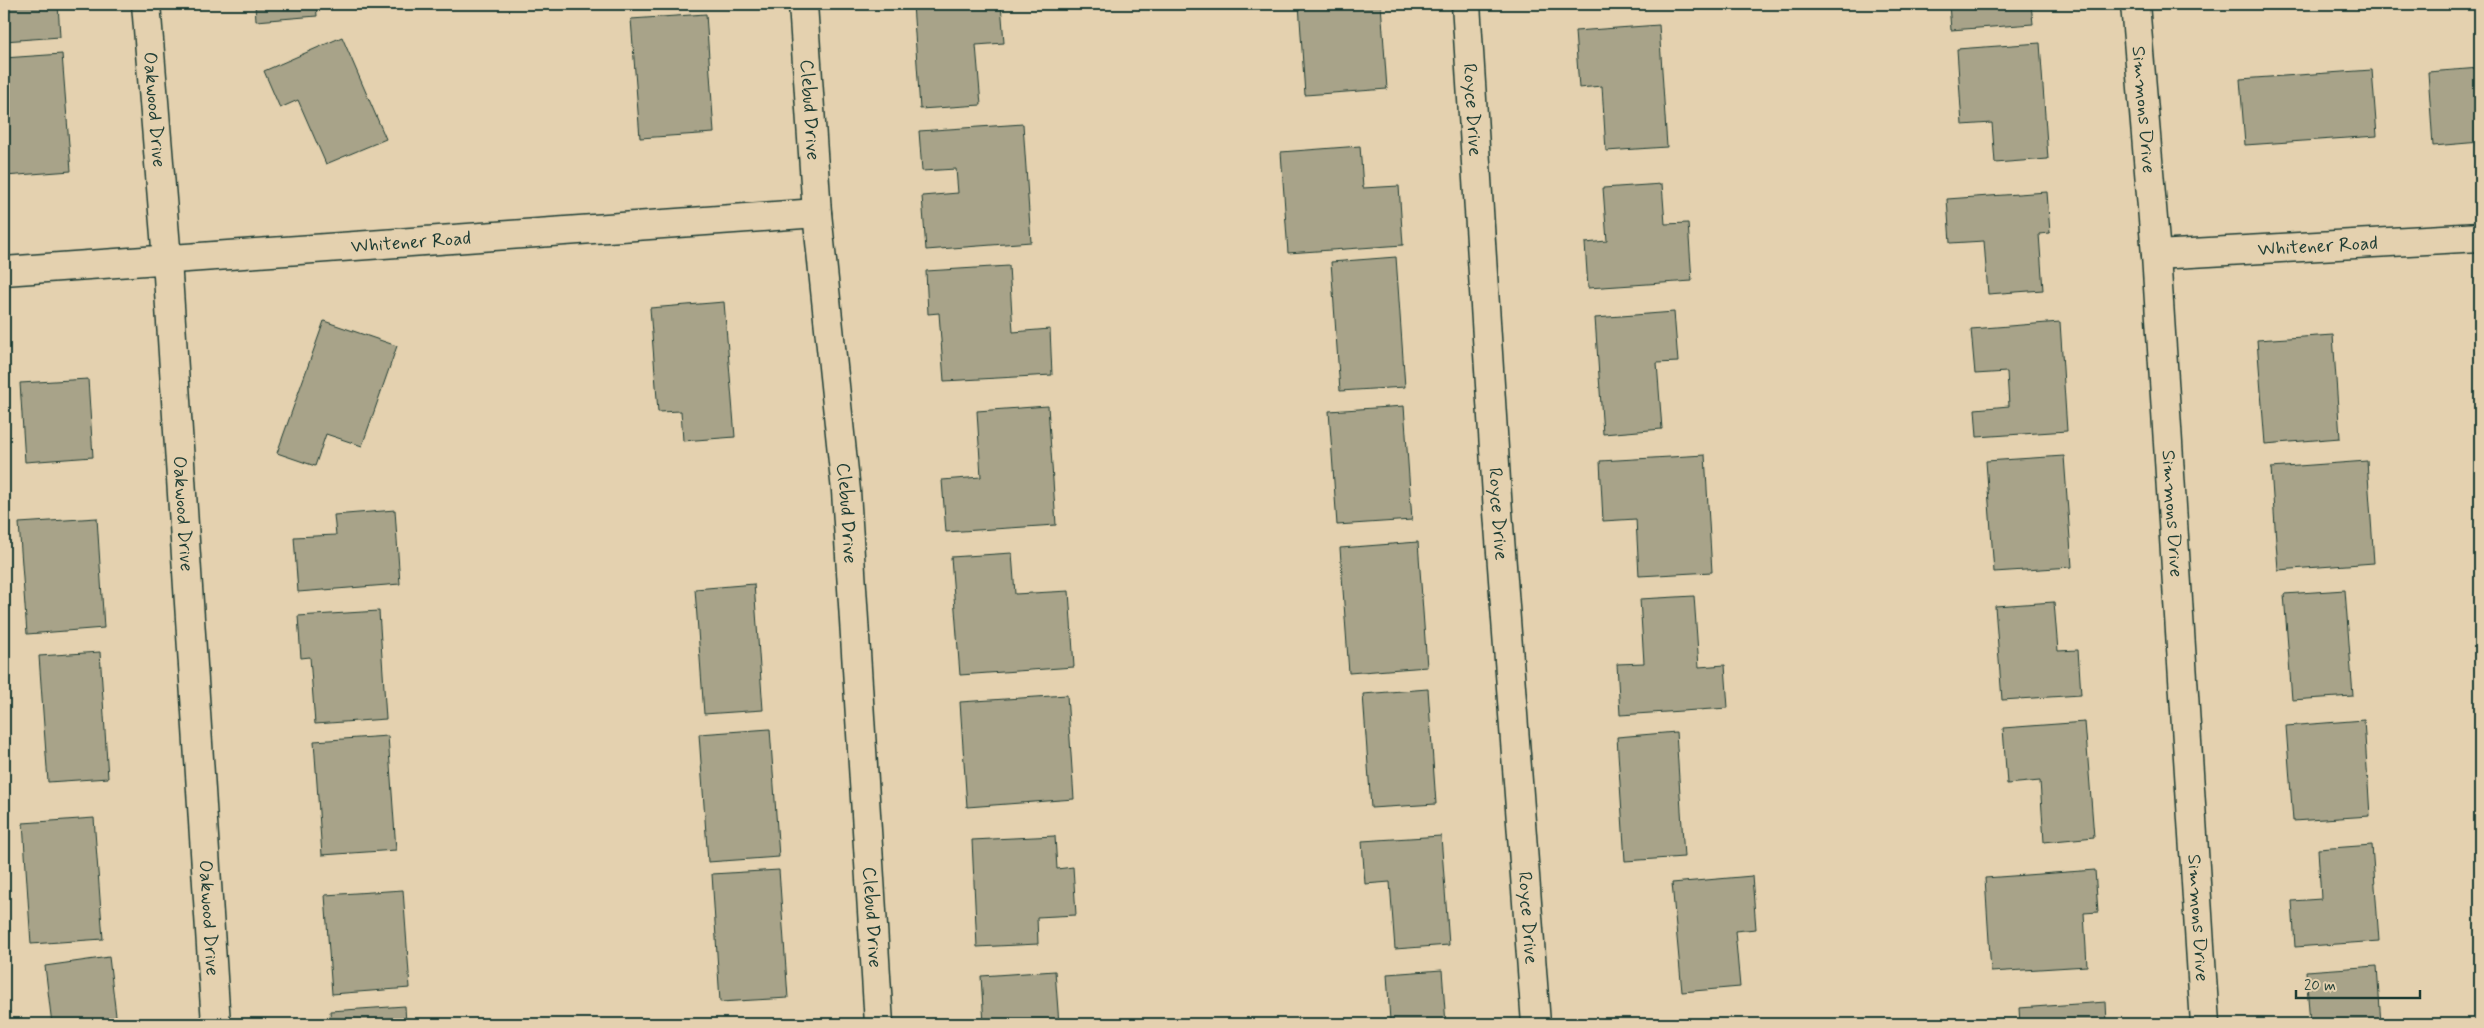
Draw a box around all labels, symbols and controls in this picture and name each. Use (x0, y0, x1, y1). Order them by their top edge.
street label: Simmons Drive (2126, 45, 2162, 174)
street label: Oakwood Drive (137, 51, 172, 168)
street label: Clebud Drive (794, 58, 826, 161)
street label: Royce Drive (1457, 63, 1488, 157)
street label: Whitener Road (350, 225, 472, 259)
street label: Whitener Road (2257, 230, 2379, 262)
street label: Simmons Drive (2156, 449, 2189, 578)
street label: Oakwood Drive (167, 455, 199, 572)
street label: Clebud Drive (831, 461, 863, 564)
street label: Royce Drive (1483, 467, 1514, 561)
street label: Simmons Drive (2182, 853, 2215, 982)
street label: Oakwood Drive (193, 859, 225, 976)
street label: Clebud Drive (857, 866, 888, 968)
street label: Royce Drive (1512, 871, 1544, 965)
scale bar (2296, 968, 2420, 1000)
text: 20 m (2304, 976, 2336, 996)

